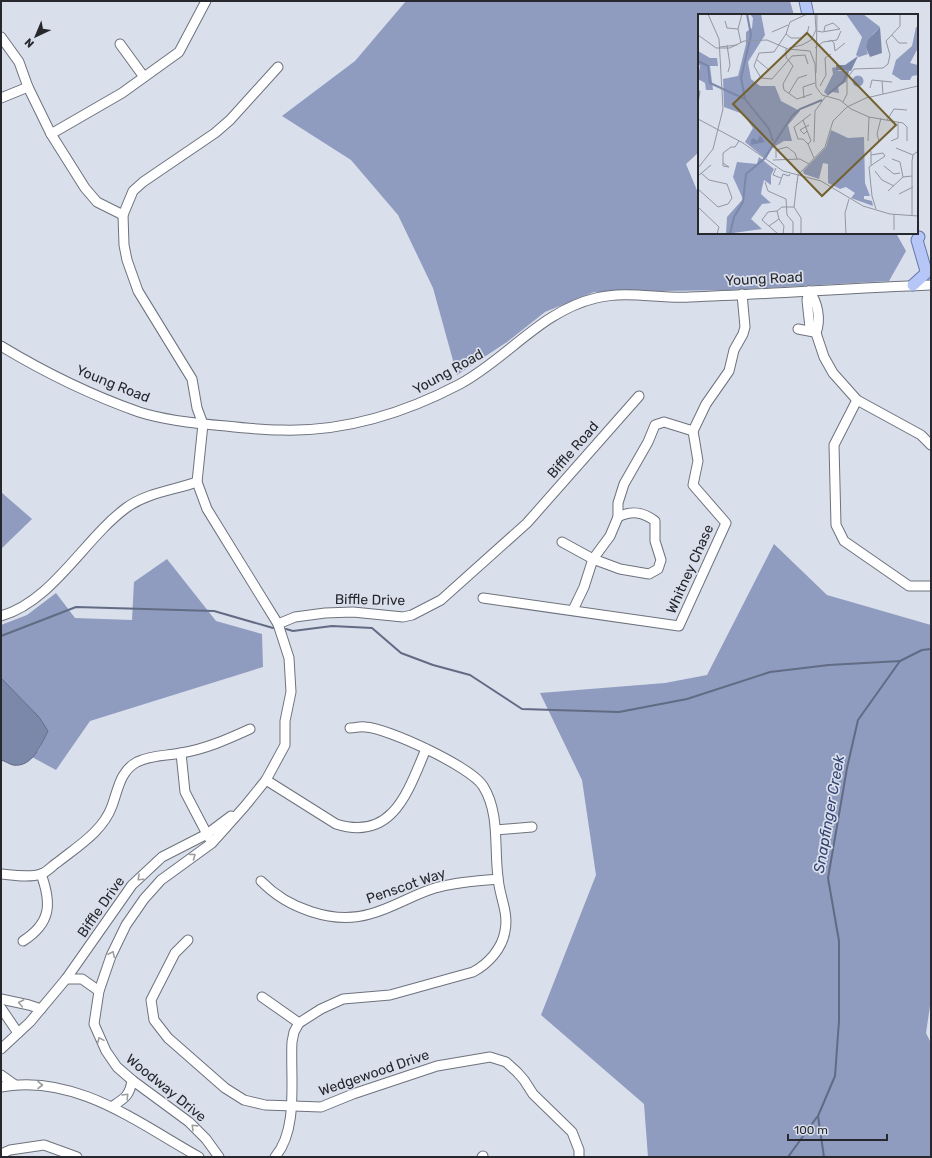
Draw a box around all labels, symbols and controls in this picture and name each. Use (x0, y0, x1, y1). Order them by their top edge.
inset map (698, 14, 918, 234)
north arrow (16, 16, 56, 56)
text: N (22, 35, 37, 50)
street label: Young Road (725, 268, 803, 290)
street label: Young Road (410, 346, 486, 398)
street label: Young Road (74, 362, 152, 406)
street label: Biffle Road (544, 418, 602, 482)
street label: Whitney Chase (663, 522, 717, 616)
street label: Biffle Drive (335, 591, 405, 609)
water label: Snapfinger Creek (810, 753, 848, 875)
one-way arrow (189, 854, 196, 861)
street label: Penscot Way (364, 864, 448, 908)
street label: Biffle Drive (74, 873, 128, 941)
one-way arrow (137, 873, 145, 881)
one-way arrow (107, 951, 115, 959)
one-way arrow (18, 1000, 24, 1008)
one-way arrow (97, 1037, 105, 1044)
street label: Wedgewood Drive (317, 1046, 432, 1100)
street label: Woodway Drive (122, 1050, 210, 1126)
one-way arrow (37, 1081, 43, 1089)
one-way arrow (121, 1093, 128, 1100)
scale bar (788, 1116, 887, 1142)
text: 100 m (794, 1123, 828, 1137)
one-way arrow (191, 1125, 199, 1132)

